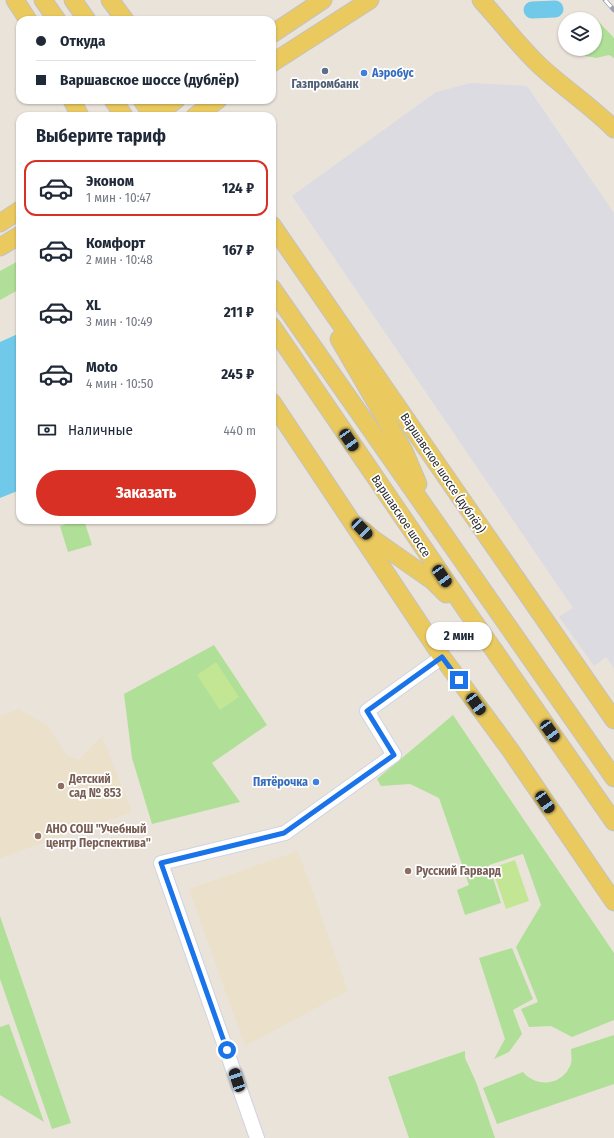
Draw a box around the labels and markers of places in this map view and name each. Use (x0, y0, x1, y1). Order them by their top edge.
marker: Газпромбанк (320, 66, 330, 76)
place label: Аэробус (371, 66, 415, 80)
marker: Аэробус (359, 68, 369, 78)
place label: Газпромбанк (292, 77, 359, 91)
place label: Детский сад № 853 (68, 772, 122, 800)
place label: Пятёрочка (253, 775, 308, 789)
marker: Пятёрочка (311, 777, 321, 787)
marker: Детский сад № 853 (56, 781, 66, 791)
place label: АНО СОШ "Учебный центр Перспектива" (45, 822, 151, 850)
marker: АНО СОШ "Учебный центр Перспектива" (33, 831, 43, 841)
place label: Русский Гарвард (416, 864, 501, 878)
marker: Русский Гарвард (403, 866, 413, 876)

